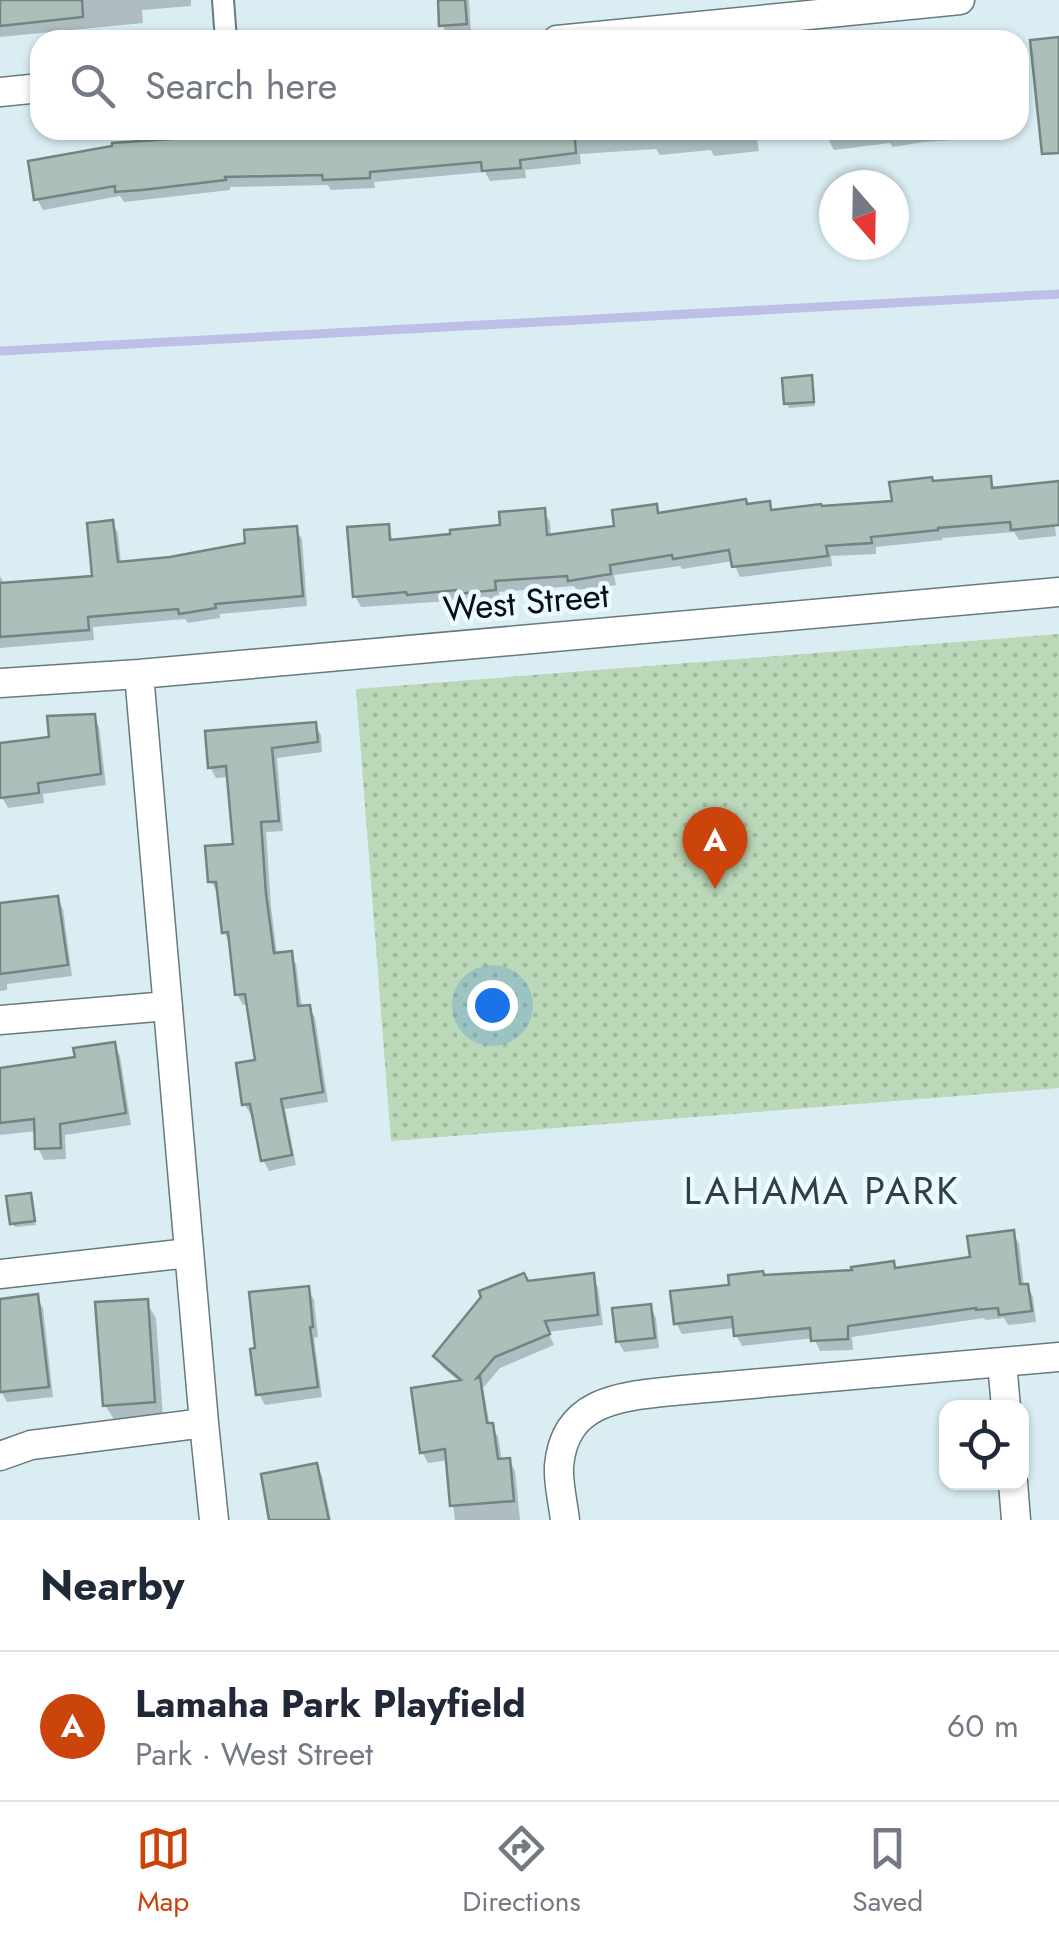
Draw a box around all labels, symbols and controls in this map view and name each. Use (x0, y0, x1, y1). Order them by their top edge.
search box (30, 30, 1029, 140)
icon: search (65, 58, 120, 113)
text: Search here (145, 58, 337, 113)
north arrow (819, 170, 909, 260)
street label: West Street (441, 570, 612, 634)
pin: A (682, 806, 748, 889)
your location (467, 980, 518, 1031)
district label: LAHAMA PARK (684, 1163, 960, 1218)
map controls (939, 1400, 1029, 1490)
button: locate (939, 1400, 1029, 1490)
text: Nearby (40, 1555, 184, 1616)
text: Lamaha Park Playfield (135, 1676, 526, 1731)
text: A (61, 1703, 84, 1749)
text: 60 m (947, 1703, 1019, 1749)
text: Park · West Street (135, 1731, 373, 1777)
tab: Map (136, 1821, 191, 1922)
tab: Directions (462, 1821, 581, 1922)
tab: Saved (852, 1821, 923, 1922)

